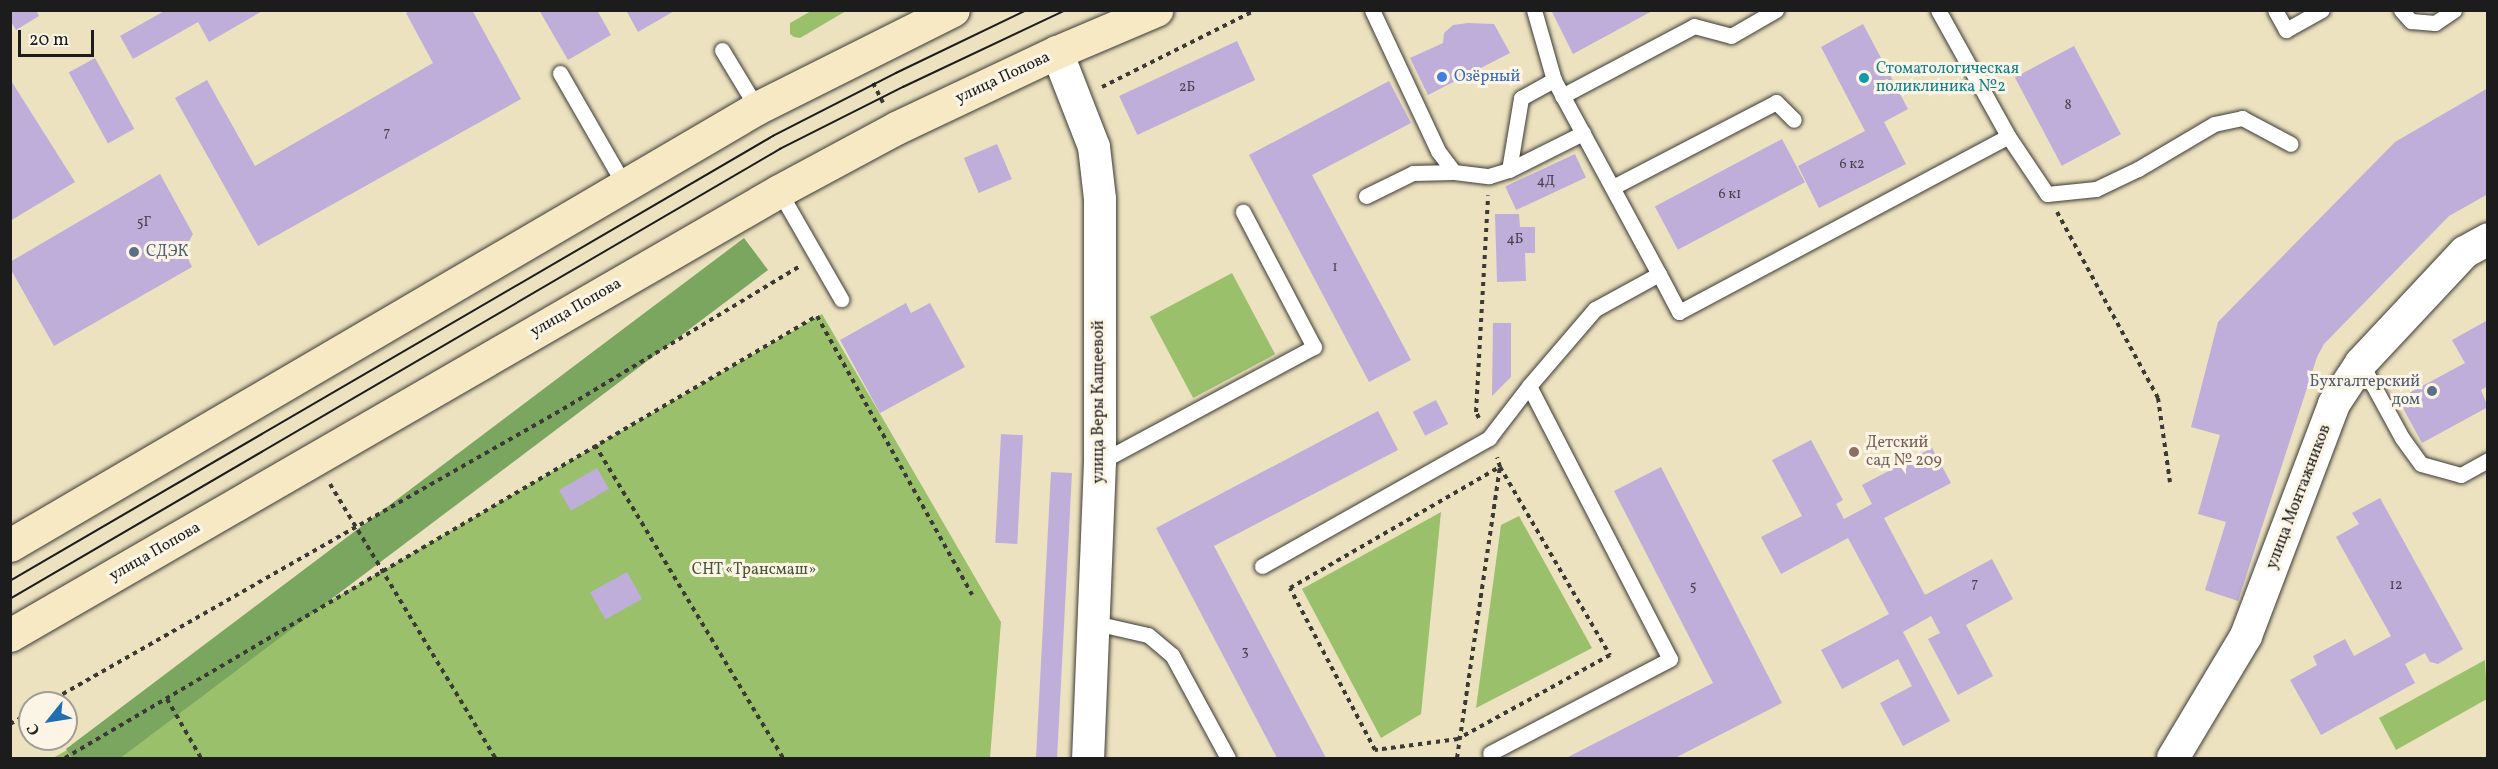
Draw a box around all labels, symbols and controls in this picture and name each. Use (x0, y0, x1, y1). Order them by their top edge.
scale bar (21, 18, 98, 56)
text: 20 m (29, 28, 69, 53)
street label: улица Попова (953, 48, 1053, 108)
place label: Стоматологическая поликлиника №2 (1876, 59, 2019, 97)
place label: Озёрный (1454, 67, 1520, 87)
marker: Озёрный (1435, 70, 1449, 84)
marker: Стоматологическая поликлиника №2 (1857, 71, 1871, 85)
house number: 2Б (1179, 80, 1195, 96)
house number: 8 (2064, 98, 2072, 114)
house number: 7 (384, 125, 390, 141)
house number: 6 к2 (1840, 157, 1864, 173)
house number: 4Д (1537, 174, 1555, 190)
house number: 6 к1 (1719, 187, 1741, 203)
house number: 5Г (137, 215, 151, 231)
house number: 4Б (1507, 232, 1523, 248)
place label: СДЭК (146, 242, 188, 262)
marker: СДЭК (127, 245, 141, 259)
house number: 1 (1332, 260, 1338, 276)
street label: улица Попова (527, 274, 625, 342)
street label: улица Веры Кащеевой (1089, 320, 1109, 484)
place label: Бухгалтерский дом (2310, 372, 2420, 410)
marker: Бухгалтерский дом (2425, 384, 2439, 398)
street label: улица Монтажников (2263, 422, 2335, 572)
place label: Детский сад № 209 (1866, 433, 1942, 471)
marker: Детский сад № 209 (1847, 445, 1861, 459)
street label: улица Попова (106, 518, 204, 586)
park label: СНТ «Трансмаш» (691, 560, 817, 580)
house number: 7 (1972, 576, 1978, 592)
house number: 12 (2390, 578, 2402, 594)
house number: 5 (1690, 579, 1696, 595)
house number: 3 (1241, 644, 1249, 660)
north arrow (18, 691, 78, 751)
text: С (22, 719, 46, 739)

